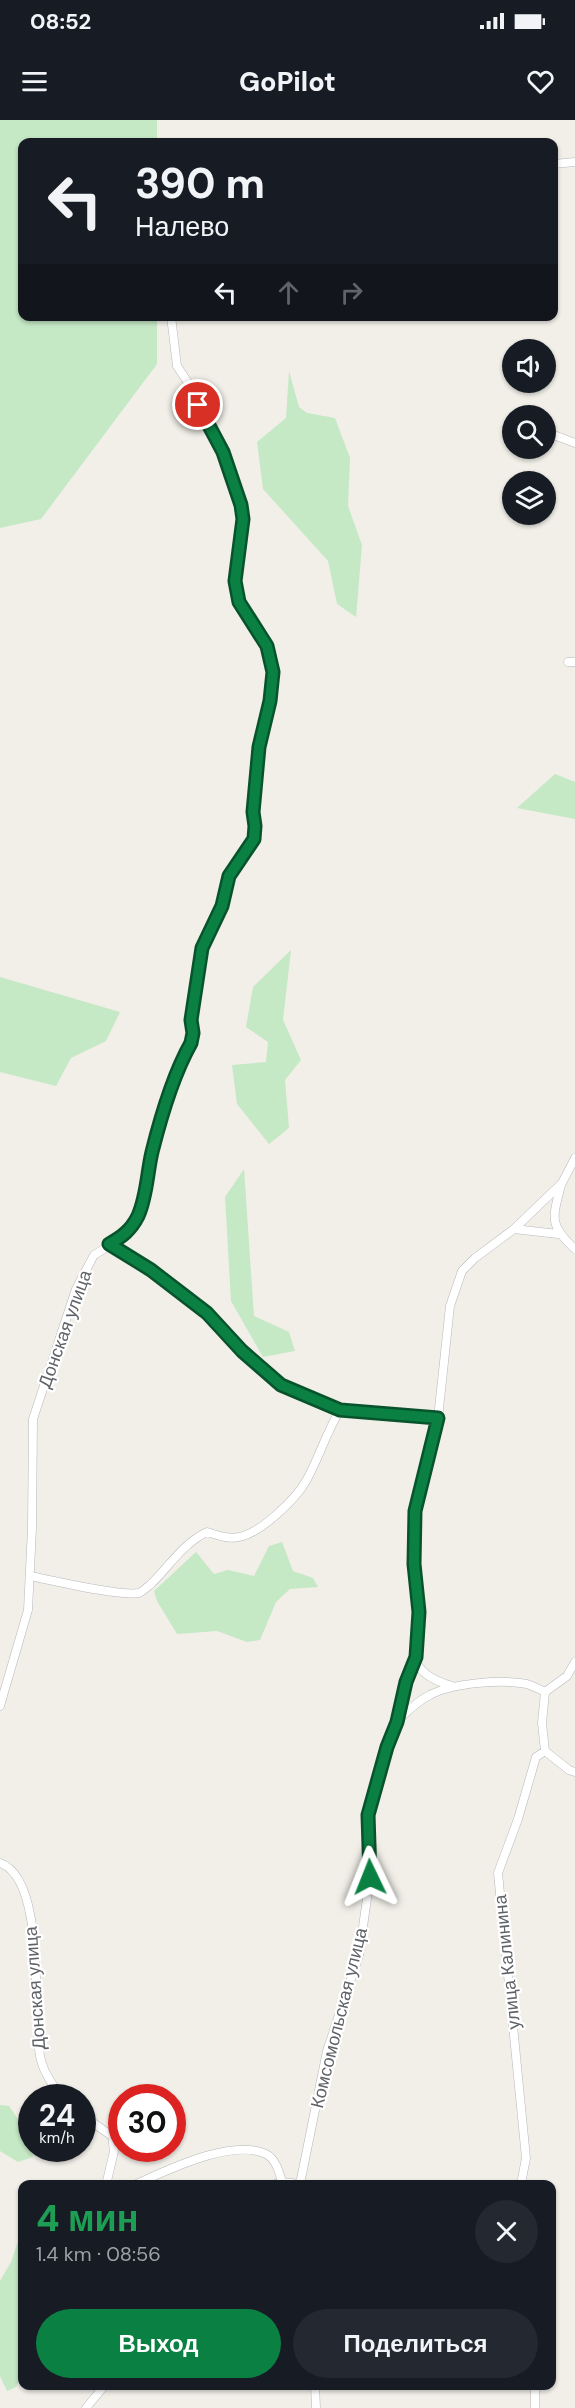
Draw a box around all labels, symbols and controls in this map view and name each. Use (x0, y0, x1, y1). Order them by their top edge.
text: 08:52 (30, 7, 91, 36)
text: GoPilot (239, 64, 336, 99)
icon: menu (18, 65, 51, 98)
icon: heart (524, 65, 557, 98)
text: 390 m (135, 156, 265, 211)
icon: left (36, 162, 114, 240)
text: Налево (135, 209, 229, 244)
icon: left (209, 276, 242, 309)
icon: ahead (272, 276, 305, 309)
icon: right (335, 276, 368, 309)
map controls (502, 339, 556, 525)
button: sound (502, 339, 556, 393)
pin (172, 379, 223, 430)
icon: arrive (181, 388, 214, 421)
button: search (502, 405, 556, 459)
button: layers (502, 471, 556, 525)
street label: Донская улица (33, 1266, 98, 1391)
position arrow (338, 1845, 402, 1909)
street label: улица Калинина (488, 1893, 526, 2031)
street label: Комсомольская улица (305, 1924, 373, 2111)
street label: Донская улица (19, 1925, 51, 2051)
speed limit sign: 30 (108, 2084, 186, 2162)
text: 24 (39, 2096, 75, 2135)
text: km/h (39, 2128, 75, 2148)
text: 4 мин (36, 2195, 138, 2242)
button: close (475, 2200, 538, 2263)
text: 1.4 km · 08:56 (36, 2241, 161, 2267)
button: Выход (36, 2309, 281, 2378)
button: Поделиться (293, 2309, 538, 2378)

